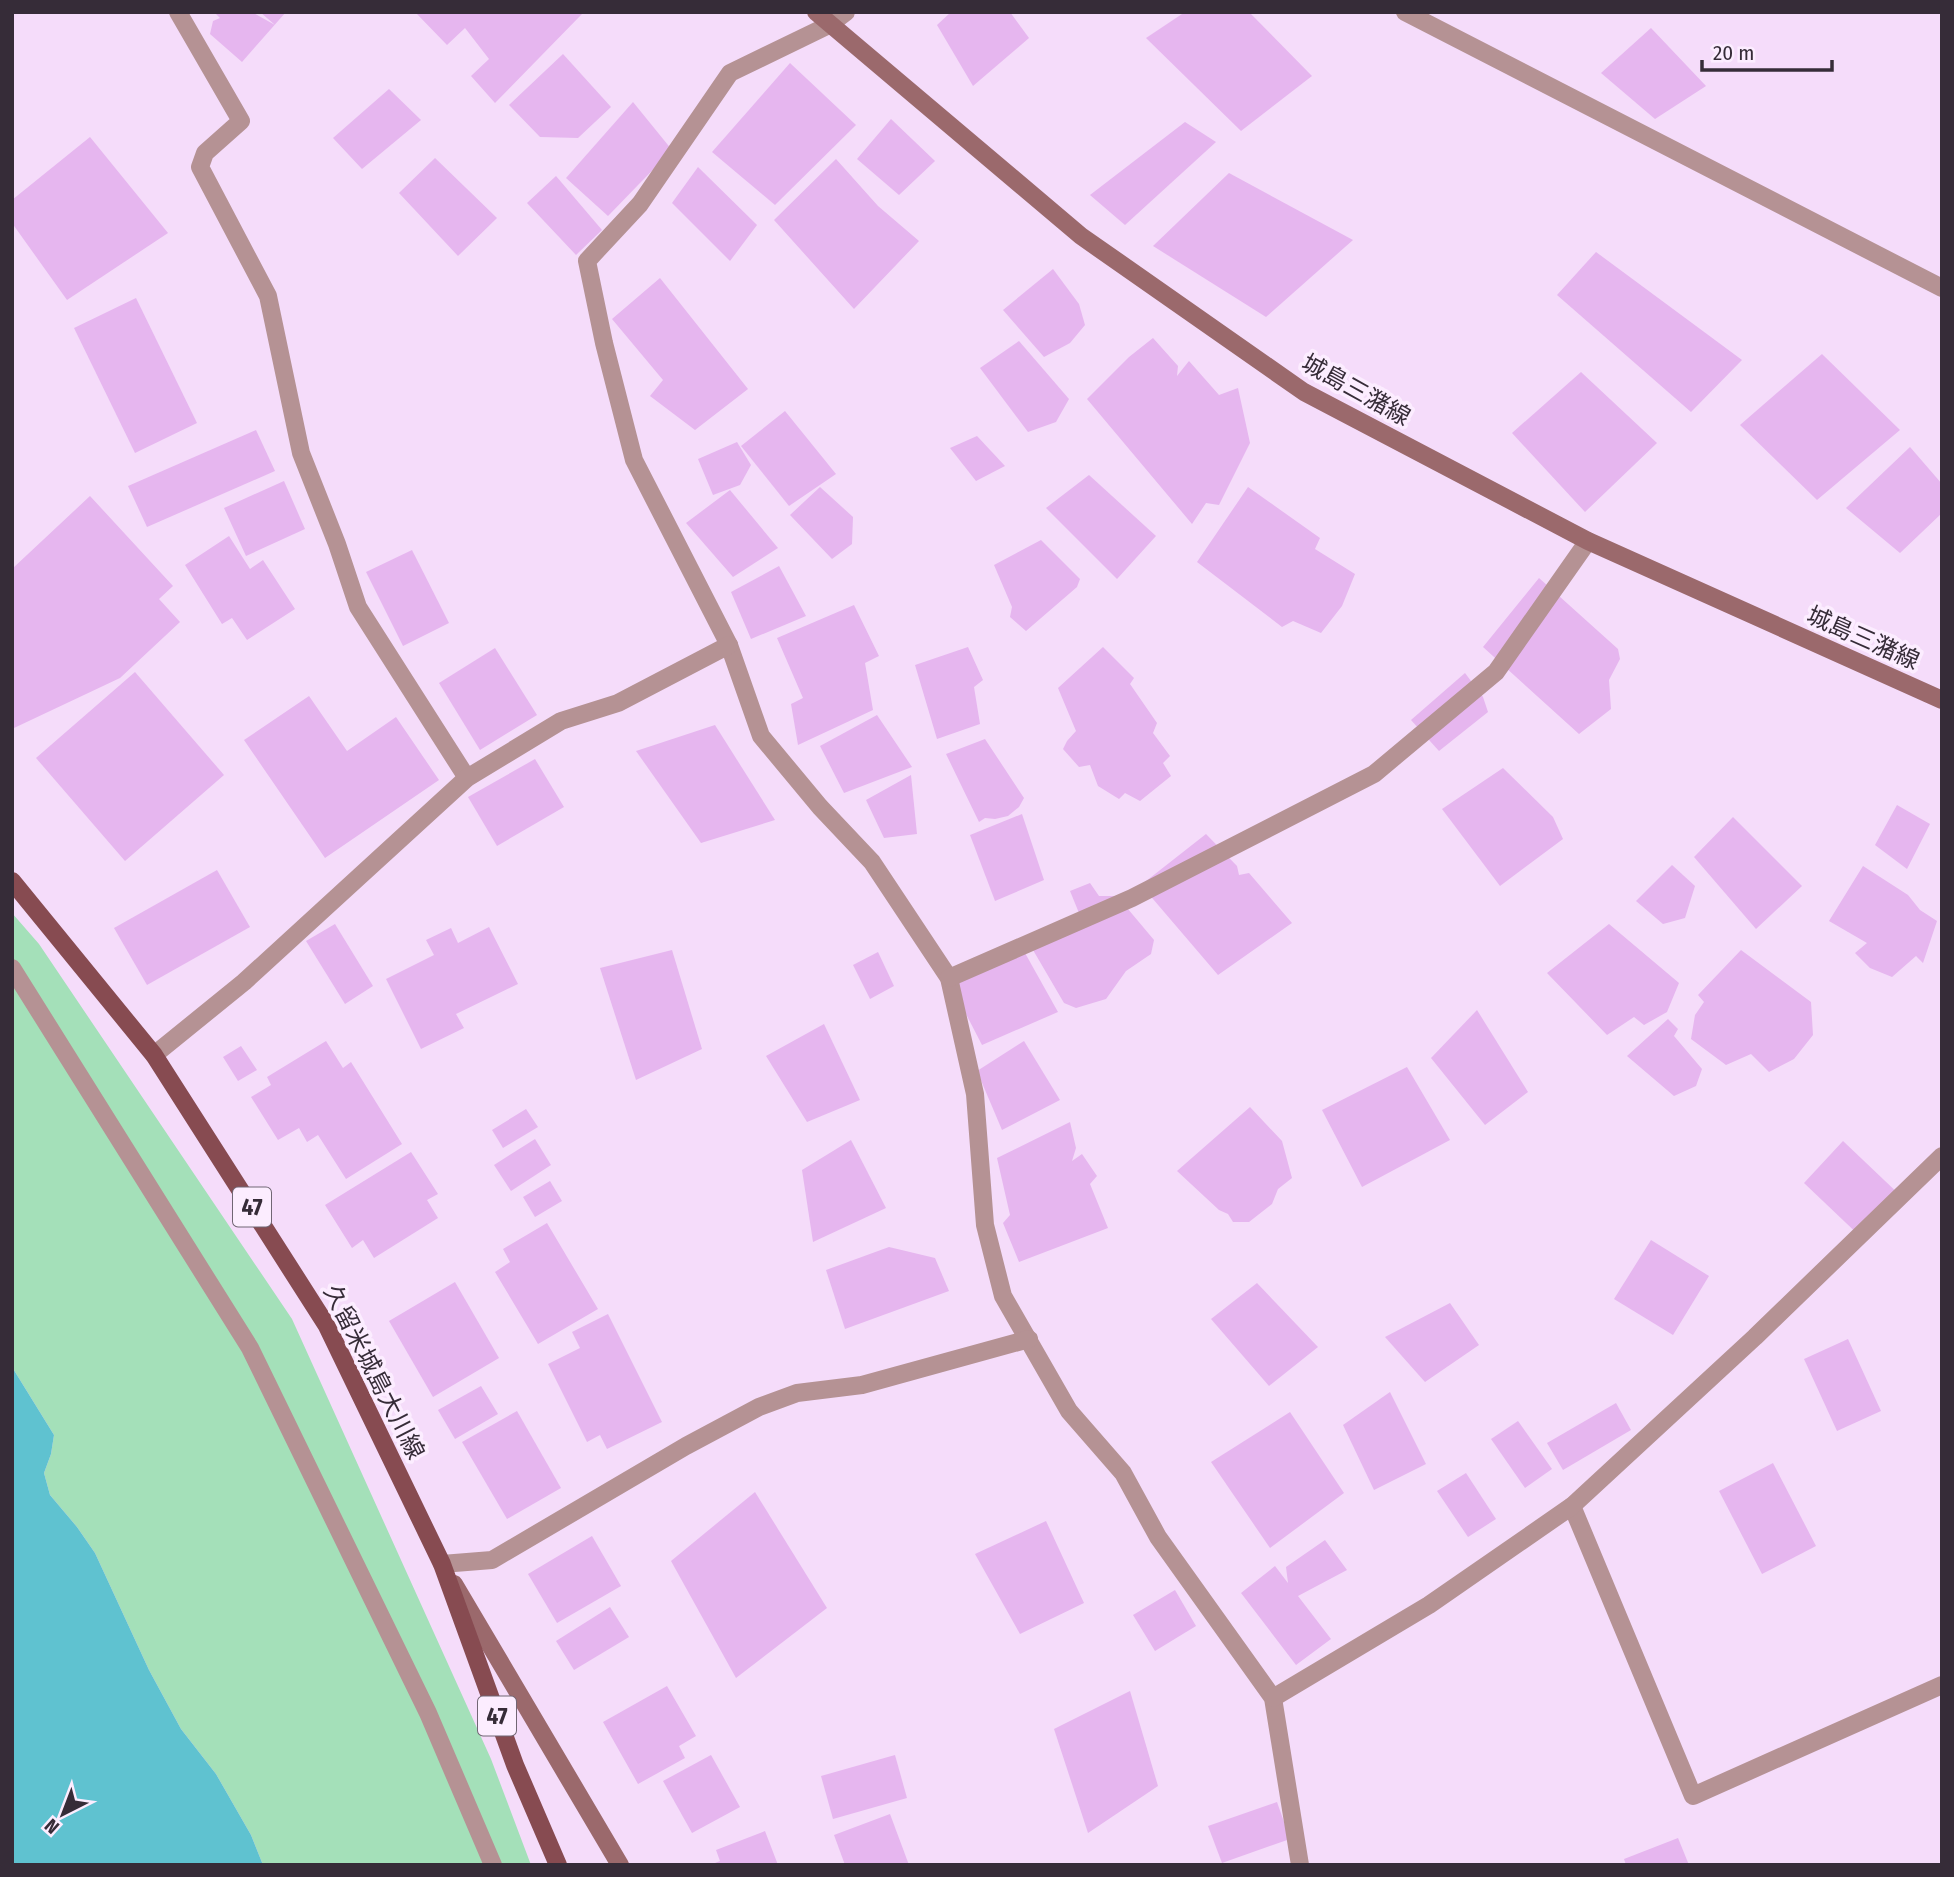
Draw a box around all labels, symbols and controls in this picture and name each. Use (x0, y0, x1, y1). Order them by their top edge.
scale bar (1702, 28, 1832, 72)
text: 20 m (1713, 40, 1754, 66)
street label: 城島三潴線 (1297, 349, 1415, 431)
street label: 城島三潴線 (1802, 601, 1924, 675)
road number: 47 (233, 1188, 271, 1226)
street label: 久留米城島大川線 (318, 1280, 430, 1464)
road number: 47 (478, 1696, 516, 1736)
north arrow (28, 1779, 98, 1849)
text: N (40, 1814, 64, 1839)

